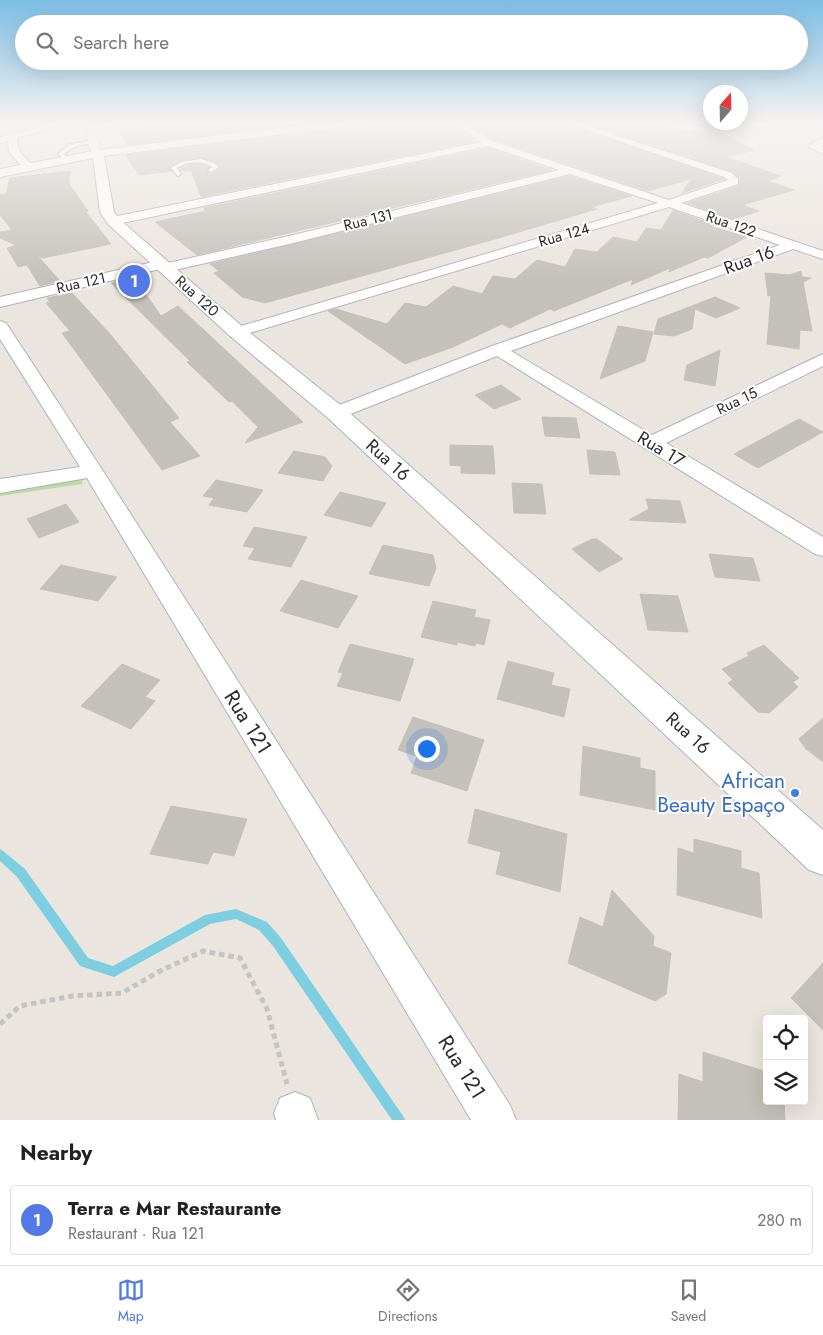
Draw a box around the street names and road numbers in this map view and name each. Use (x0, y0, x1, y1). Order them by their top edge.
street label: Rua 131 (341, 203, 395, 237)
street label: Rua 122 (703, 205, 759, 243)
street label: Rua 124 (536, 217, 592, 253)
street label: Rua 16 (720, 239, 778, 281)
street label: Rua 121 (54, 267, 108, 299)
street label: Rua 120 (170, 270, 224, 322)
street label: Rua 15 (713, 382, 761, 420)
street label: Rua 17 (632, 425, 690, 474)
street label: Rua 16 (360, 433, 416, 487)
street label: Rua 121 (217, 684, 279, 760)
street label: Rua 16 (660, 706, 716, 760)
street label: Rua 121 (431, 1029, 493, 1105)

